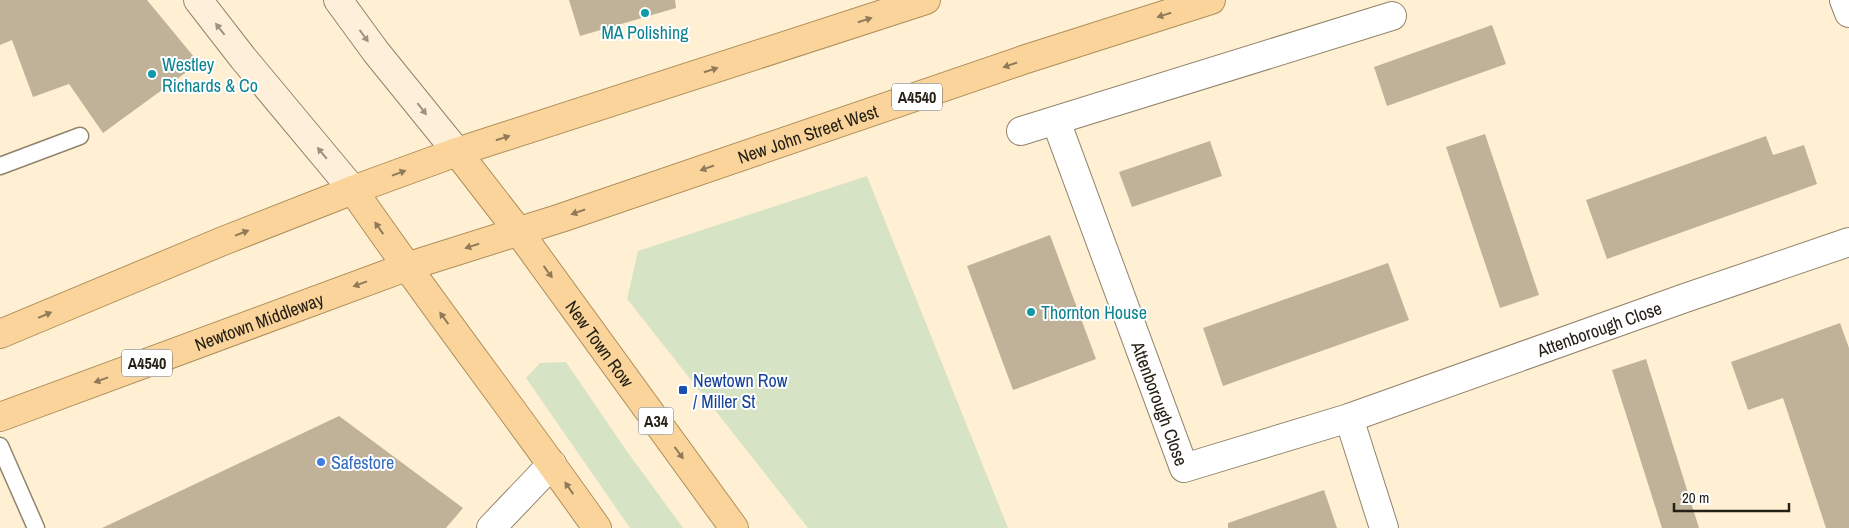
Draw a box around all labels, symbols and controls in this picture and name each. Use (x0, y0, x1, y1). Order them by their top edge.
marker: MA Polishing (639, 7, 651, 19)
one-way arrow (1157, 12, 1172, 19)
one-way arrow (858, 15, 873, 23)
place label: MA Polishing (602, 20, 689, 45)
one-way arrow (215, 23, 226, 36)
one-way arrow (359, 29, 369, 43)
place label: Westley Richards & Co (162, 52, 258, 98)
one-way arrow (1002, 61, 1017, 69)
one-way arrow (703, 66, 718, 73)
marker: Westley Richards & Co (146, 68, 158, 80)
road number: A4540 (892, 84, 942, 110)
street label: New John Street West (734, 98, 881, 169)
one-way arrow (417, 102, 428, 115)
one-way arrow (496, 133, 511, 141)
one-way arrow (316, 146, 327, 159)
one-way arrow (699, 164, 714, 172)
one-way arrow (392, 169, 407, 177)
one-way arrow (570, 208, 585, 216)
one-way arrow (375, 222, 384, 235)
one-way arrow (235, 229, 250, 237)
one-way arrow (465, 243, 480, 251)
one-way arrow (542, 265, 552, 278)
one-way arrow (352, 280, 367, 288)
street label: Newtown Middleway (191, 286, 327, 357)
street label: New Town Row (560, 295, 640, 392)
street label: Attenborough Close (1533, 295, 1665, 363)
place label: Thornton House (1041, 300, 1147, 325)
marker: Thornton House (1025, 306, 1037, 318)
one-way arrow (38, 311, 53, 319)
one-way arrow (439, 311, 449, 325)
street label: Attenborough Close (1125, 337, 1195, 469)
road number: A4540 (122, 349, 172, 376)
place label: Newtown Row / Miller St (693, 368, 788, 414)
one-way arrow (93, 376, 108, 384)
marker: Newtown Row / Miller St (677, 384, 689, 396)
road number: A34 (638, 408, 674, 434)
one-way arrow (674, 446, 685, 459)
place label: Safestore (331, 450, 394, 475)
marker: Safestore (315, 456, 327, 468)
scale bar (1674, 480, 1789, 512)
one-way arrow (564, 481, 574, 495)
text: 20 m (1682, 487, 1709, 508)

